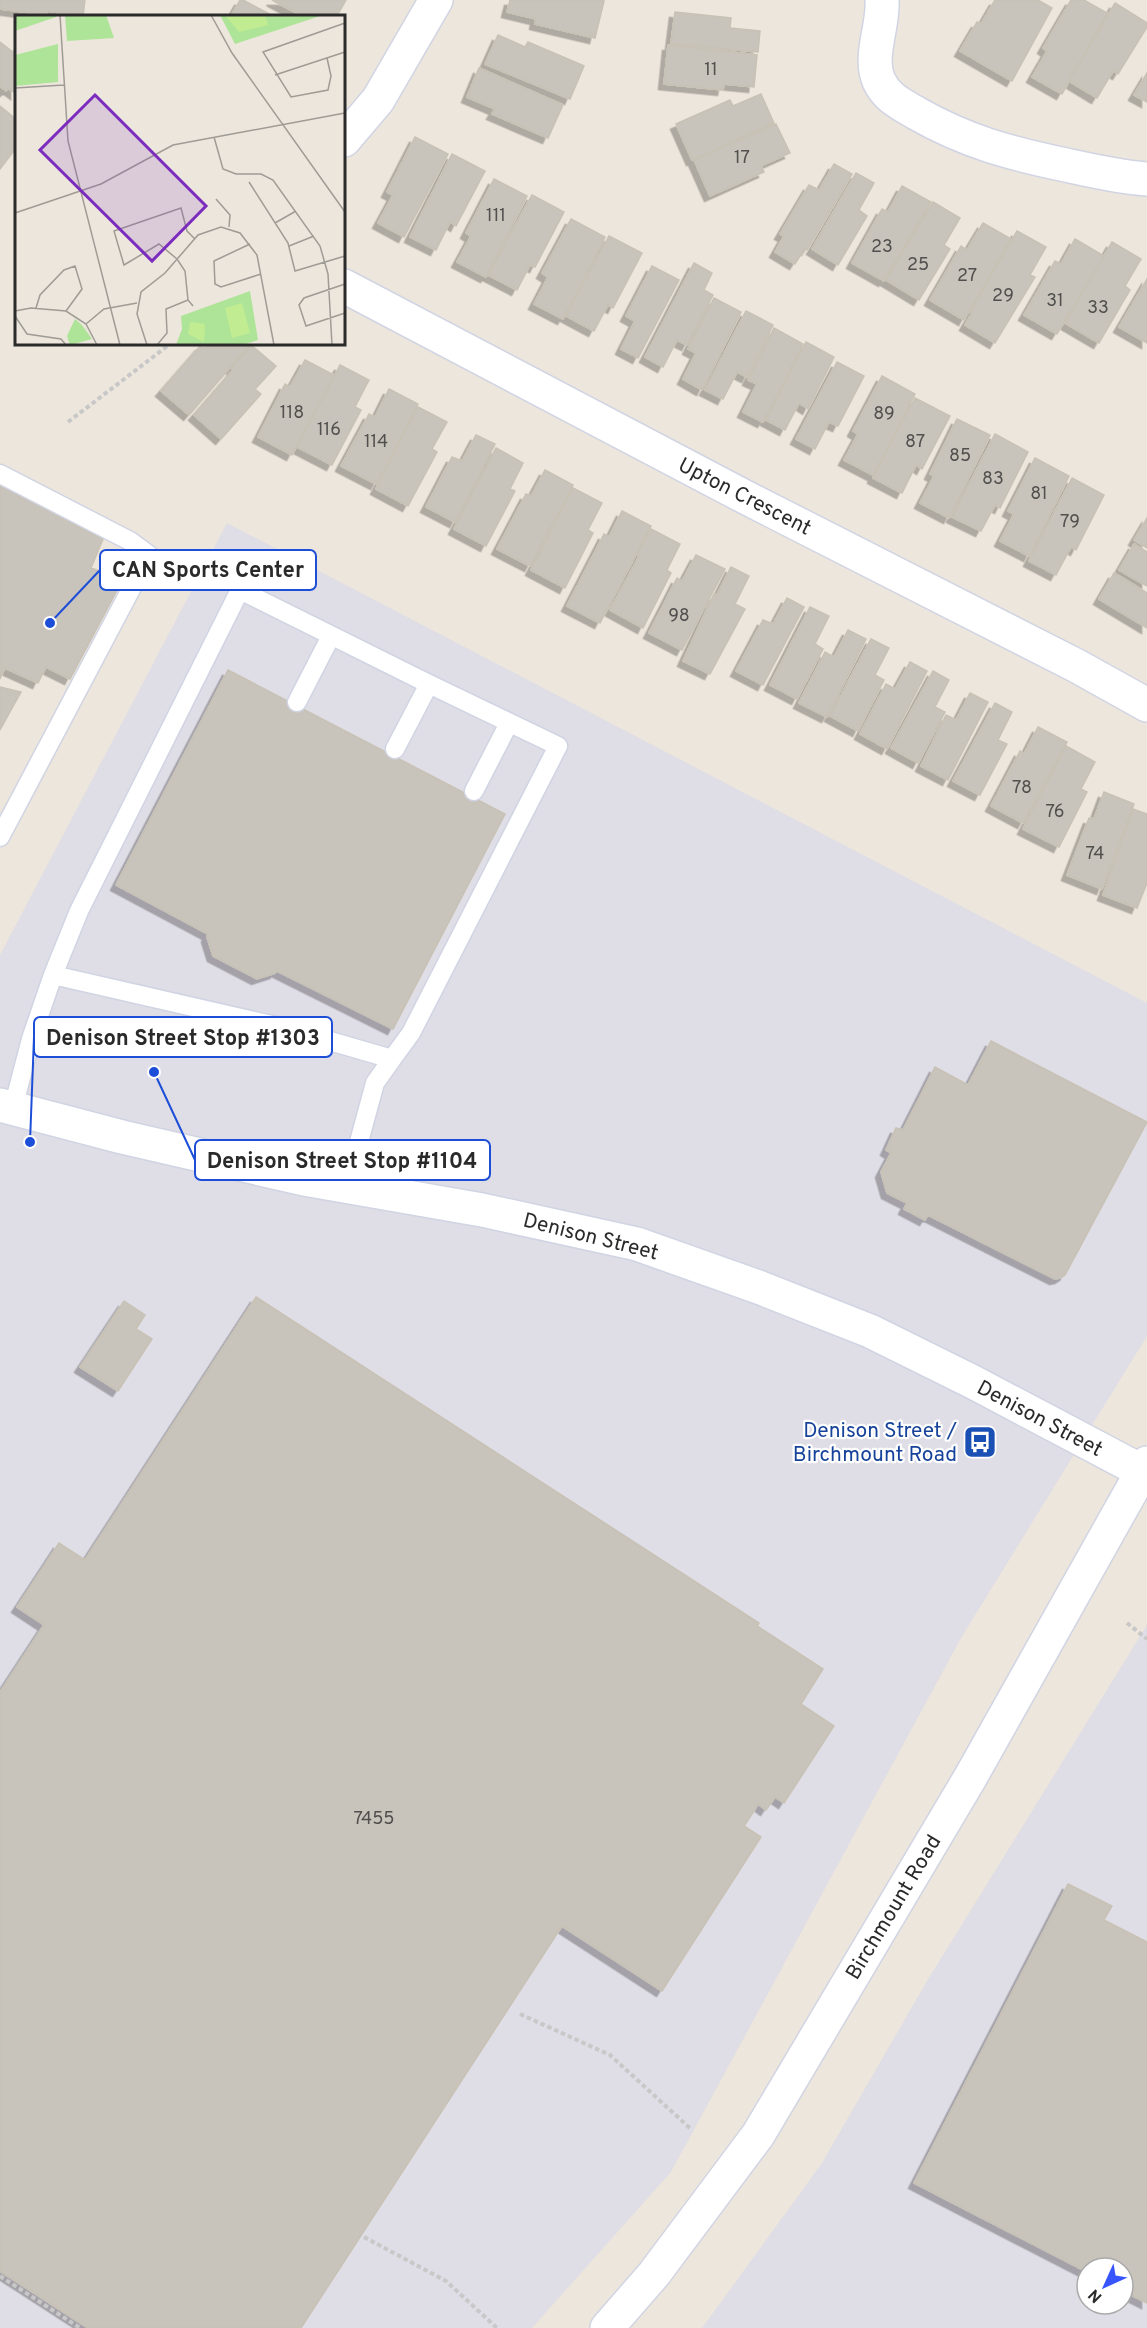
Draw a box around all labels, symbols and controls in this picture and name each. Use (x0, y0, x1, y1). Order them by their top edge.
inset map (15, 15, 345, 345)
house number: 11 (704, 59, 718, 82)
house number: 17 (734, 147, 750, 170)
house number: 111 (486, 205, 506, 228)
house number: 23 (871, 236, 893, 259)
house number: 25 (907, 254, 929, 277)
house number: 27 (957, 265, 977, 288)
house number: 29 (992, 285, 1014, 308)
house number: 31 (1046, 290, 1064, 313)
house number: 33 (1087, 297, 1109, 320)
house number: 118 (280, 402, 304, 425)
house number: 89 (873, 403, 895, 426)
house number: 116 (317, 419, 341, 442)
house number: 114 (364, 431, 388, 454)
house number: 87 (905, 431, 925, 454)
house number: 85 (949, 445, 971, 468)
street label: Upton Crescent (673, 452, 815, 542)
house number: 83 (982, 468, 1004, 491)
house number: 81 (1030, 483, 1048, 506)
house number: 79 (1060, 511, 1080, 534)
callout: CAN Sports Center (100, 550, 316, 590)
text: CAN Sports Center (112, 558, 304, 585)
house number: 98 (668, 605, 690, 628)
house number: 78 (1012, 777, 1032, 800)
house number: 76 (1045, 801, 1065, 824)
house number: 74 (1086, 843, 1104, 866)
callout: Denison Street Stop #1303 (34, 1017, 332, 1057)
text: Denison Street Stop #1303 (46, 1026, 320, 1053)
callout: Denison Street Stop #1104 (195, 1140, 490, 1180)
text: Denison Street Stop #1104 (207, 1149, 477, 1176)
street label: Denison Street (520, 1208, 661, 1267)
street label: Denison Street (972, 1375, 1107, 1464)
place label: Denison Street / Birchmount Road (793, 1418, 957, 1469)
bus stop icon: Denison Street / Birchmount Road (962, 1424, 998, 1460)
house number: 7455 (353, 1808, 395, 1831)
street label: Birchmount Road (840, 1830, 948, 1985)
north arrow (1075, 2256, 1135, 2316)
text: N (1085, 2284, 1107, 2306)

